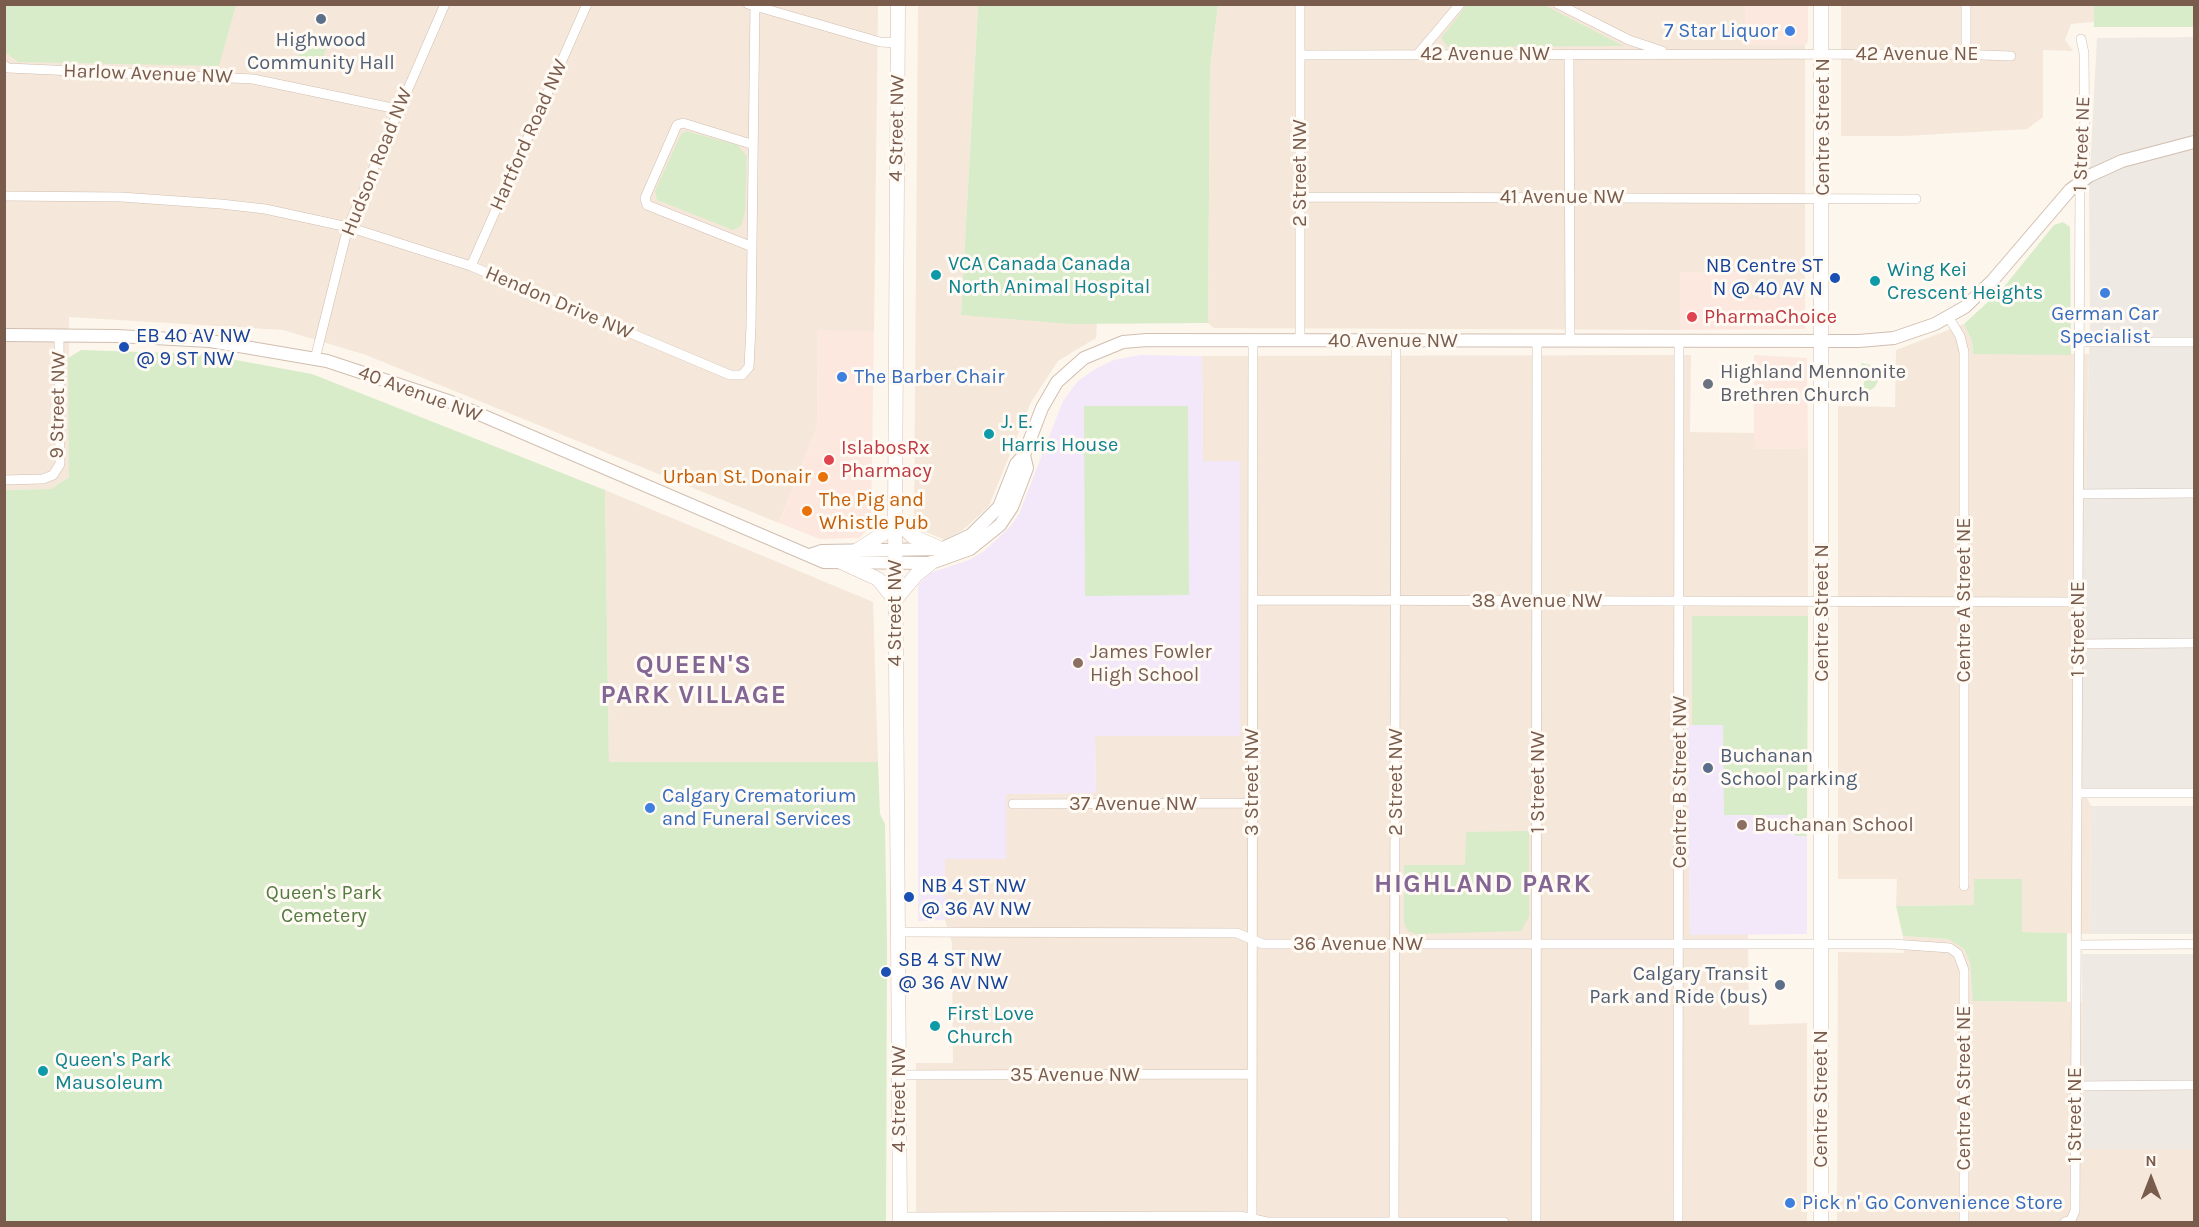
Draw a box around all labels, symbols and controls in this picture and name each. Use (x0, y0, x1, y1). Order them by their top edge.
marker: Highwood Community Hall (314, 12, 328, 26)
place label: 7 Star Liquor (1664, 19, 1778, 43)
marker: 7 Star Liquor (1783, 24, 1797, 38)
place label: Highwood Community Hall (247, 28, 395, 75)
street label: 42 Avenue NW (1420, 42, 1550, 66)
street label: 42 Avenue NE (1856, 42, 1978, 66)
street label: Hartford Road NW (485, 56, 573, 214)
street label: Centre Street N (1811, 58, 1835, 196)
street label: Harlow Avenue NW (63, 59, 233, 89)
street label: 4 Street NW (884, 74, 910, 182)
street label: Hudson Road NW (336, 84, 418, 240)
street label: 1 Street NE (2068, 96, 2096, 192)
street label: 2 Street NW (1288, 119, 1312, 227)
street label: 41 Avenue NW (1500, 185, 1624, 209)
place label: VCA Canada Canada North Animal Hospital (948, 252, 1150, 299)
place label: NB Centre ST N @ 40 AV N (1706, 254, 1823, 301)
place label: Wing Kei Crescent Heights (1887, 258, 2043, 305)
street label: Hendon Drive NW (481, 261, 637, 345)
marker: VCA Canada Canada North Animal Hospital (929, 268, 943, 282)
marker: NB Centre ST N @ 40 AV N (1828, 271, 1842, 285)
marker: Wing Kei Crescent Heights (1868, 274, 1882, 288)
marker: German Car Specialist (2098, 286, 2112, 300)
place label: German Car Specialist (2051, 302, 2159, 349)
place label: PharmaChoice (1704, 305, 1837, 329)
marker: PharmaChoice (1685, 310, 1699, 324)
place label: EB 40 AV NW @ 9 ST NW (136, 324, 251, 371)
street label: 40 Avenue NW (1328, 329, 1458, 353)
marker: EB 40 AV NW @ 9 ST NW (117, 340, 131, 354)
street label: 9 Street NW (45, 351, 71, 459)
place label: Highland Mennonite Brethren Church (1720, 360, 1906, 407)
street label: 40 Avenue NW (355, 361, 485, 427)
place label: The Barber Chair (854, 365, 1004, 389)
marker: The Barber Chair (835, 370, 849, 384)
marker: Highland Mennonite Brethren Church (1701, 377, 1715, 391)
place label: J. E. Harris House (1001, 410, 1118, 457)
marker: J. E. Harris House (982, 427, 996, 441)
place label: IslabosRx Pharmacy (841, 436, 932, 483)
marker: IslabosRx Pharmacy (822, 453, 836, 467)
place label: Urban St. Donair (663, 465, 811, 489)
marker: Urban St. Donair (816, 470, 830, 484)
place label: The Pig and Whistle Pub (819, 488, 929, 535)
marker: The Pig and Whistle Pub (800, 504, 814, 518)
street label: Centre A Street NE (1952, 517, 1976, 683)
street label: Centre Street N (1810, 544, 1834, 682)
street label: 4 Street NW (883, 559, 907, 667)
street label: 1 Street NE (2066, 581, 2090, 677)
street label: 38 Avenue NW (1472, 589, 1602, 613)
place label: James Fowler High School (1090, 640, 1212, 687)
district label: QUEEN'S PARK VILLAGE (601, 650, 787, 712)
marker: James Fowler High School (1071, 656, 1085, 670)
street label: Centre B Street NW (1668, 696, 1692, 868)
street label: 3 Street NW (1240, 728, 1264, 836)
street label: 2 Street NW (1384, 728, 1408, 836)
street label: 1 Street NW (1526, 731, 1550, 833)
place label: Buchanan School parking (1720, 744, 1857, 791)
marker: Buchanan School parking (1701, 761, 1715, 775)
place label: Calgary Crematorium and Funeral Services (662, 784, 856, 831)
street label: 37 Avenue NW (1069, 792, 1197, 816)
marker: Calgary Crematorium and Funeral Services (643, 801, 657, 815)
place label: Buchanan School (1754, 813, 1914, 837)
marker: Buchanan School (1735, 818, 1749, 832)
district label: HIGHLAND PARK (1374, 869, 1592, 901)
place label: NB 4 ST NW @ 36 AV NW (921, 874, 1031, 921)
park label: Queen's Park Cemetery (266, 881, 382, 928)
marker: NB 4 ST NW @ 36 AV NW (902, 890, 916, 904)
street label: 36 Avenue NW (1293, 932, 1423, 956)
place label: SB 4 ST NW @ 36 AV NW (898, 948, 1008, 995)
place label: Calgary Transit Park and Ride (bus) (1589, 962, 1768, 1009)
marker: SB 4 ST NW @ 36 AV NW (879, 965, 893, 979)
marker: Calgary Transit Park and Ride (bus) (1773, 978, 1787, 992)
place label: First Love Church (947, 1002, 1034, 1049)
street label: Centre A Street NE (1952, 1005, 1976, 1171)
marker: First Love Church (928, 1019, 942, 1033)
street label: Centre Street N (1809, 1030, 1833, 1168)
street label: 4 Street NW (887, 1045, 911, 1153)
place label: Queen's Park Mausoleum (55, 1048, 171, 1095)
street label: 35 Avenue NW (1010, 1063, 1140, 1087)
marker: Queen's Park Mausoleum (36, 1064, 50, 1078)
street label: 1 Street NE (2063, 1067, 2087, 1163)
north arrow (2121, 1149, 2181, 1209)
text: N (2145, 1151, 2157, 1170)
place label: Pick n' Go Convenience Store (1802, 1191, 2063, 1215)
marker: Pick n' Go Convenience Store (1783, 1196, 1797, 1210)

